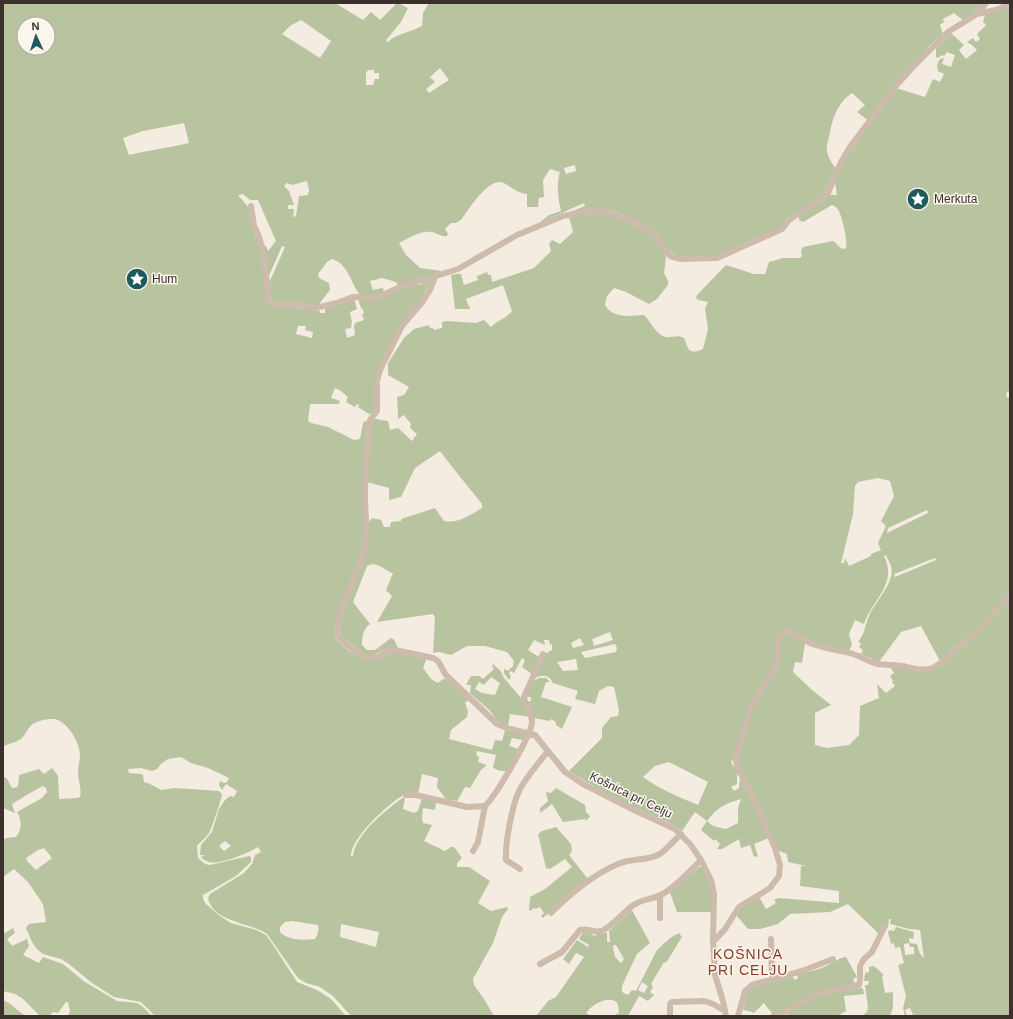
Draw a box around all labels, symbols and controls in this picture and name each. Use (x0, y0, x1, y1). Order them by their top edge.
north arrow (16, 16, 56, 56)
text: N (31, 20, 40, 32)
place icon: Merkuta (905, 186, 931, 212)
place label: Merkuta (934, 192, 978, 206)
place icon: Hum (124, 266, 150, 292)
place label: Hum (152, 272, 177, 286)
street label: Košnica pri Celju (587, 769, 675, 821)
district label: KOŠNICA PRI CELJU (708, 946, 788, 978)

